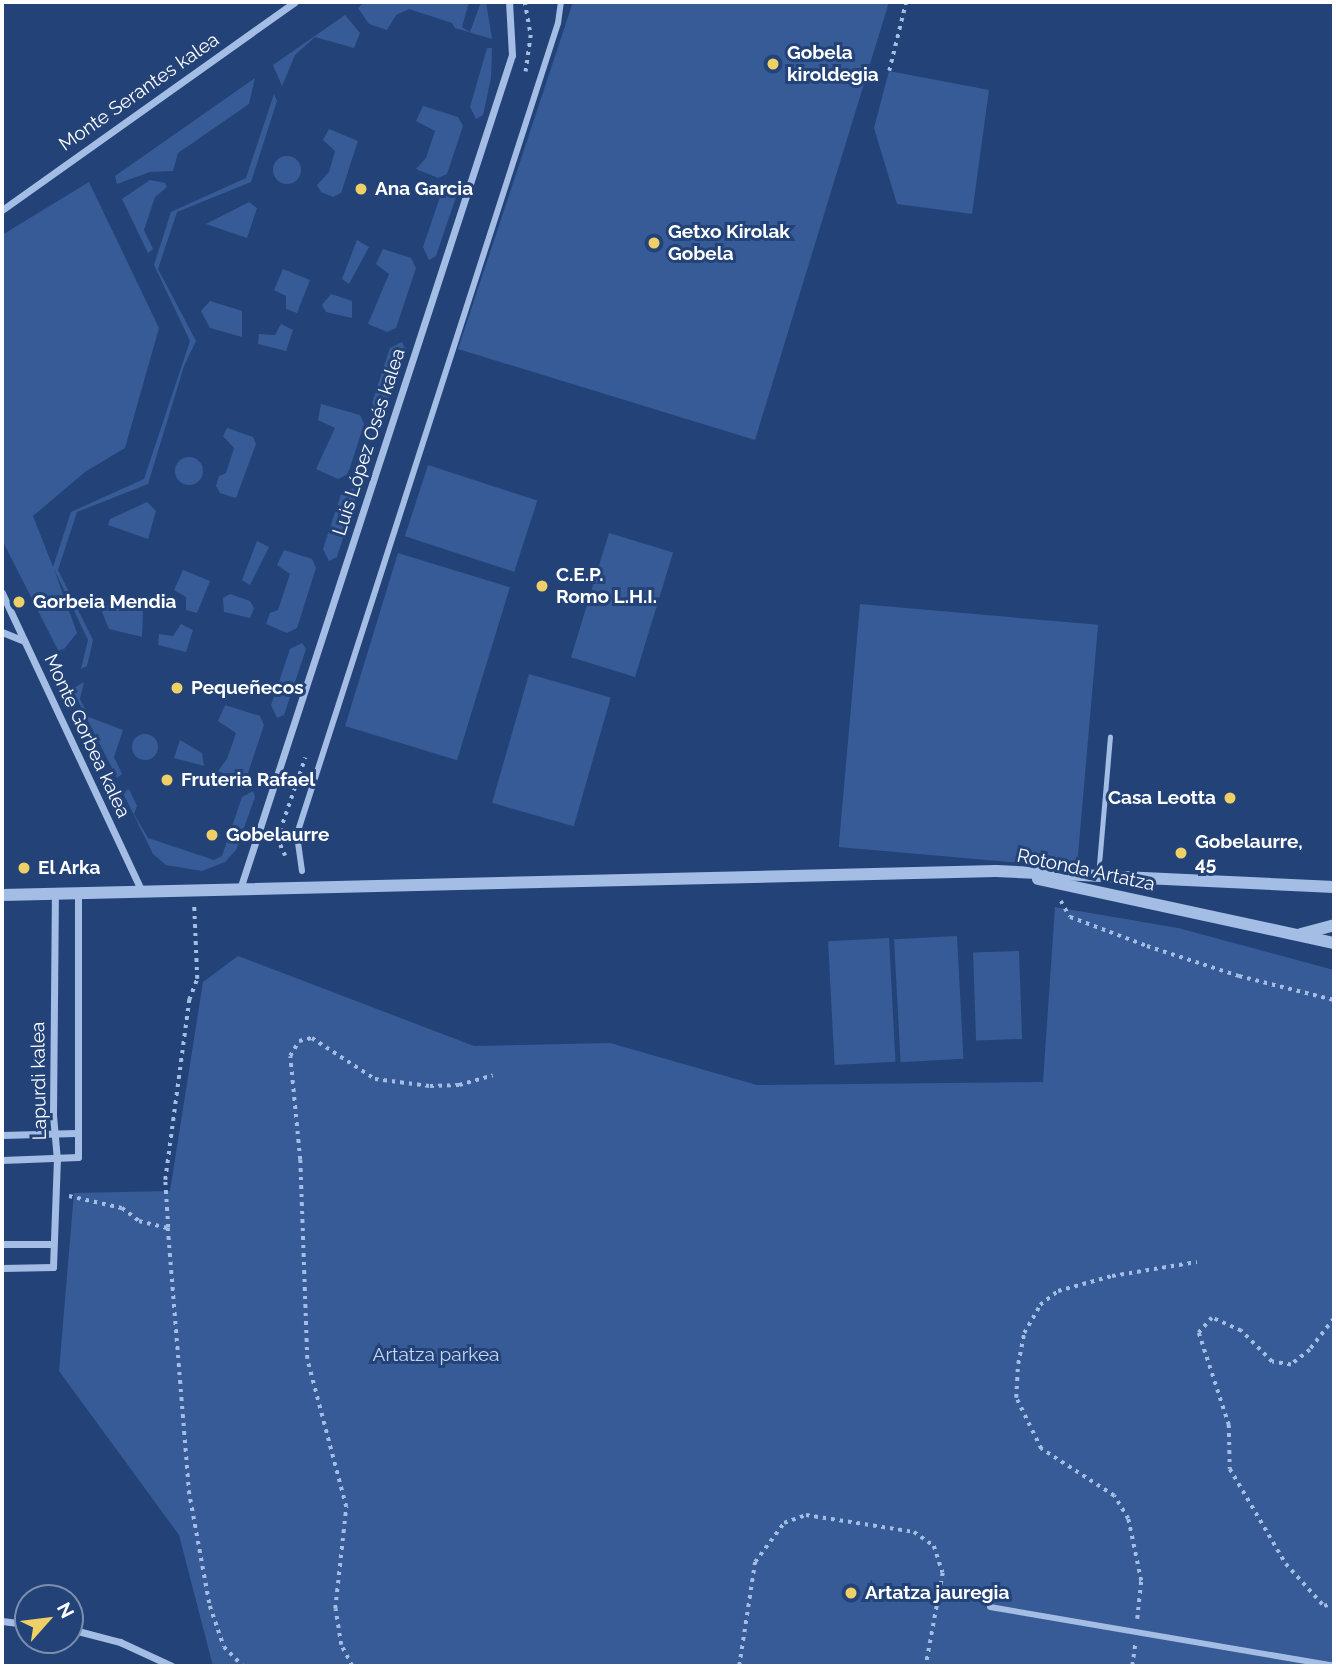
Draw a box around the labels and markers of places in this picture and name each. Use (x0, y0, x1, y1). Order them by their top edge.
place label: Gobela kiroldegia (787, 42, 879, 86)
marker: Gobela kiroldegia (765, 56, 781, 72)
place label: Ana Garcia (375, 178, 473, 200)
marker: Ana Garcia (353, 181, 369, 197)
place label: Getxo Kirolak Gobela (668, 221, 790, 265)
marker: Getxo Kirolak Gobela (646, 235, 662, 251)
place label: C.E.P. Romo L.H.I. (556, 564, 657, 608)
marker: C.E.P. Romo L.H.I. (534, 578, 550, 594)
place label: Gorbeia Mendia (33, 591, 177, 613)
marker: Gorbeia Mendia (11, 594, 27, 610)
place label: Pequeñecos (191, 677, 304, 699)
marker: Pequeñecos (169, 680, 185, 696)
place label: Fruteria Rafael (181, 769, 315, 791)
marker: Fruteria Rafael (159, 772, 175, 788)
place label: Casa Leotta (1108, 787, 1216, 809)
marker: Casa Leotta (1222, 790, 1238, 806)
place label: Gobelaurre (226, 824, 329, 846)
marker: Gobelaurre (204, 827, 220, 843)
place label: Gobelaurre, 45 (1195, 831, 1303, 875)
marker: Gobelaurre, 45 (1173, 845, 1189, 861)
place label: El Arka (38, 857, 102, 879)
marker: El Arka (16, 860, 32, 876)
place label: Artatza jauregia (865, 1582, 1009, 1604)
marker: Artatza jauregia (843, 1585, 859, 1601)

